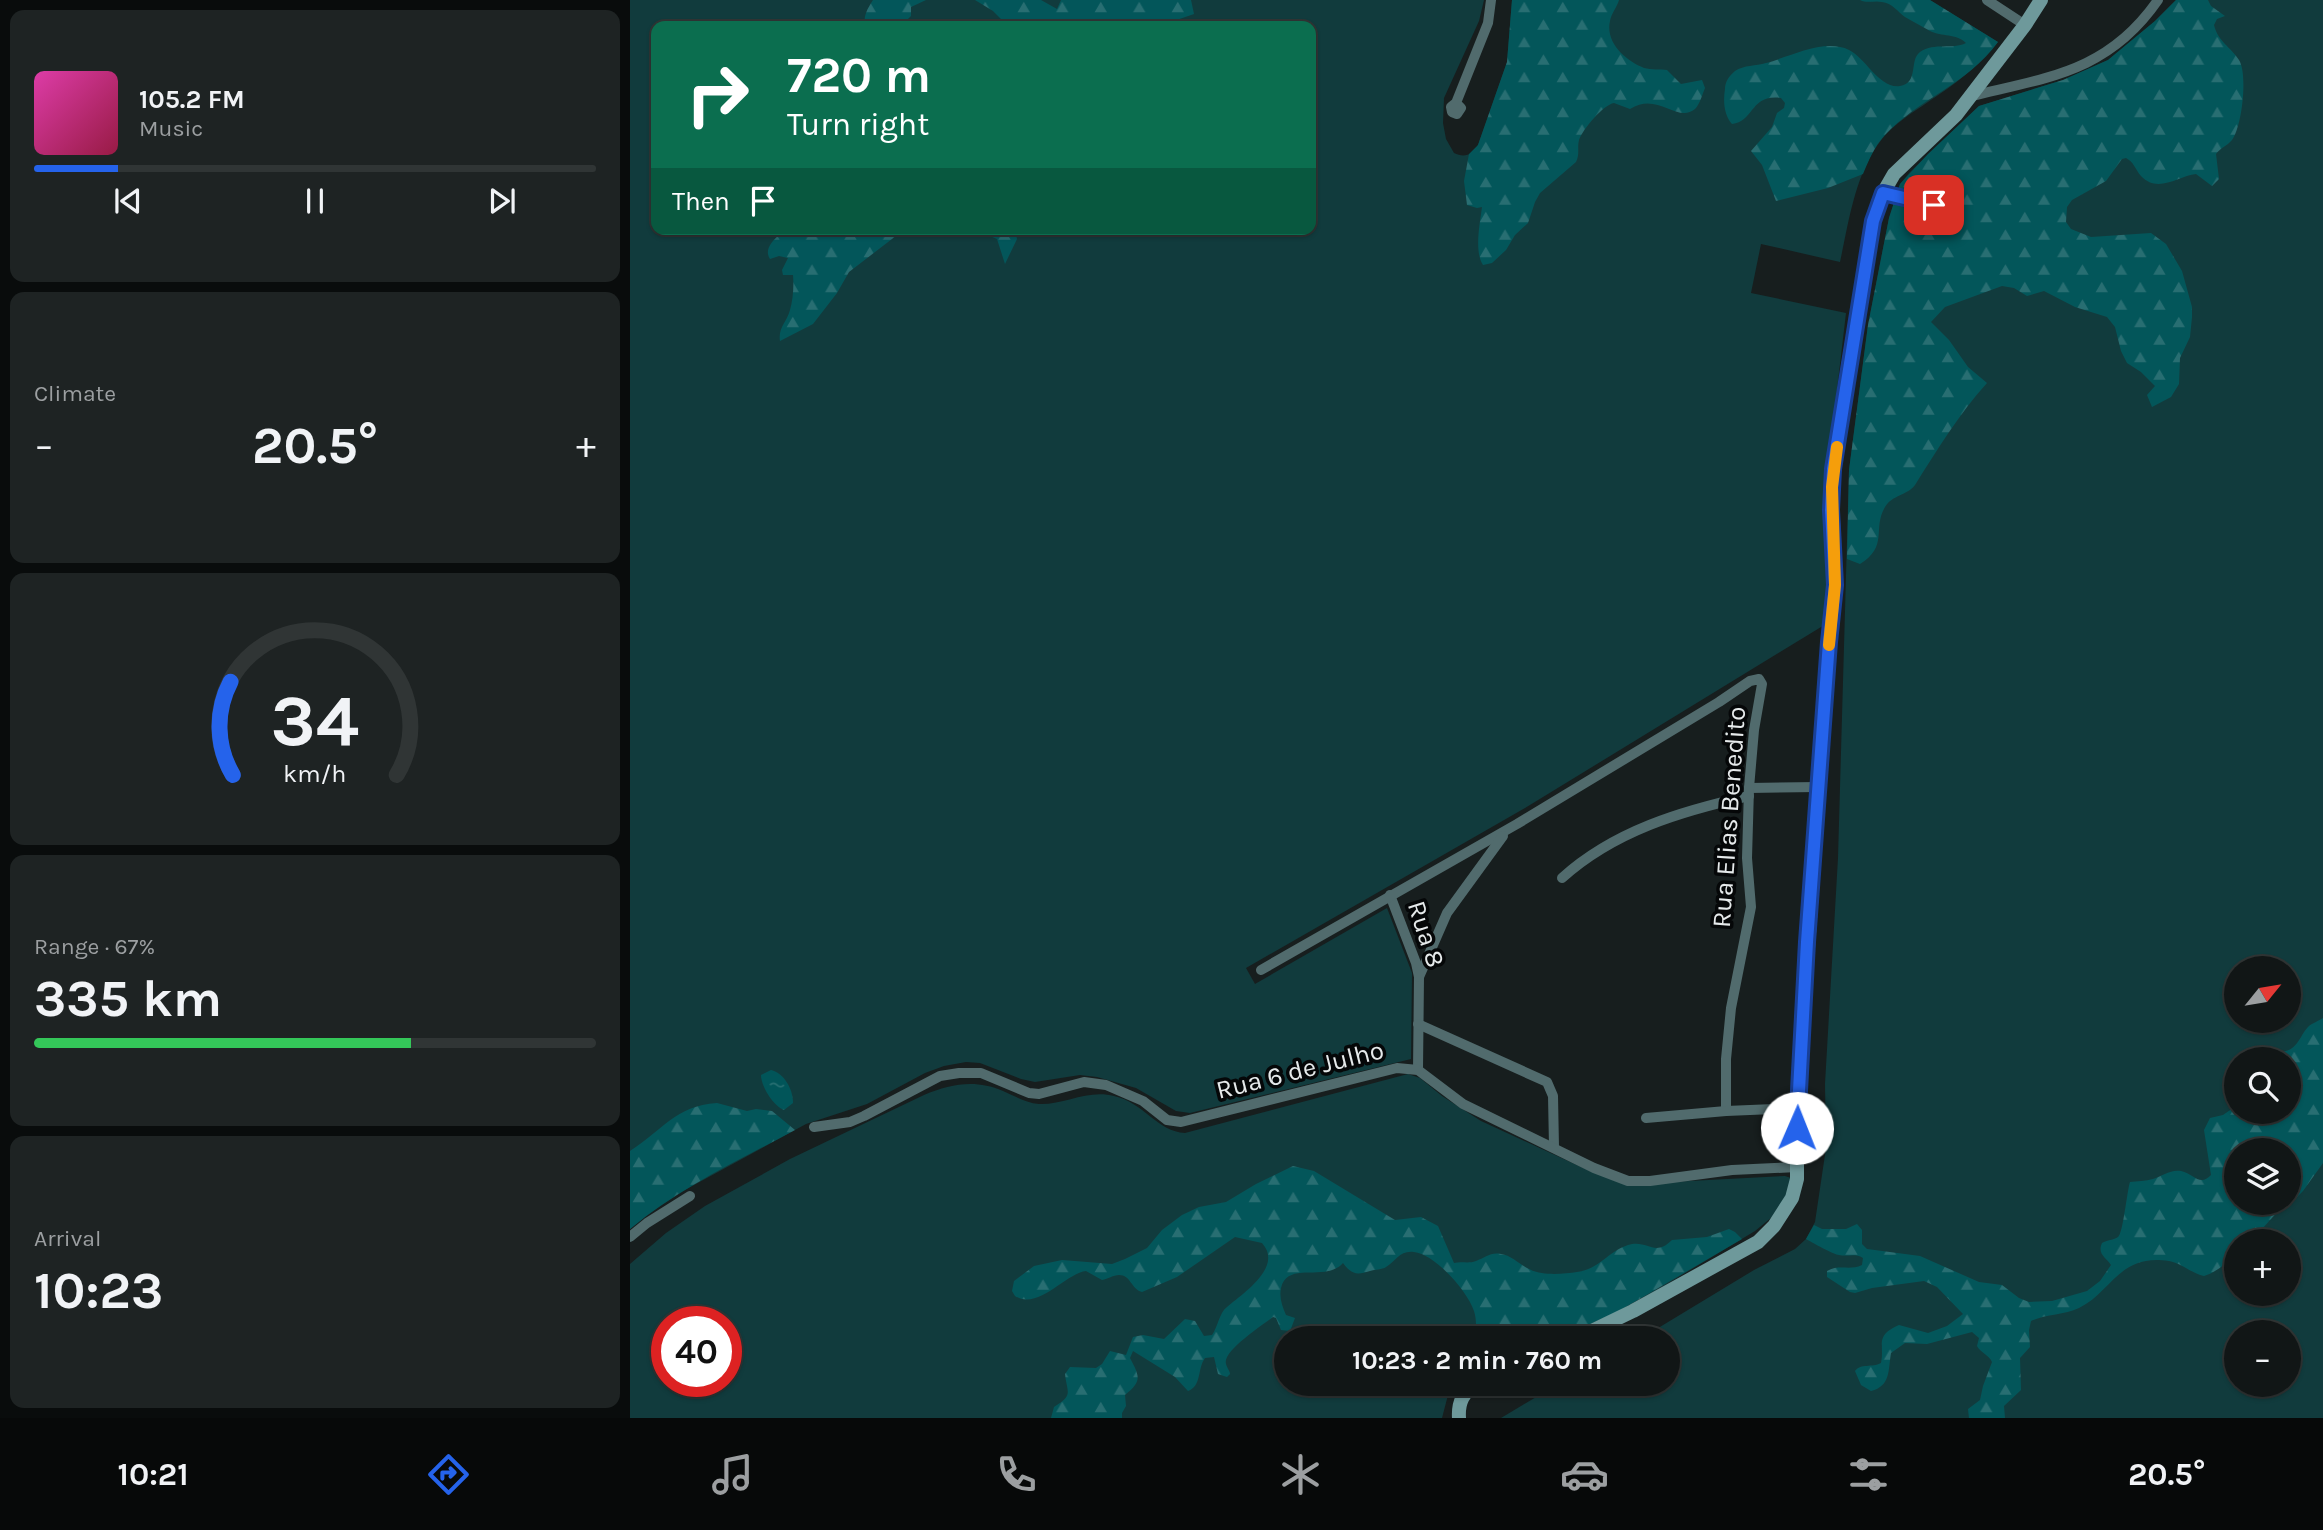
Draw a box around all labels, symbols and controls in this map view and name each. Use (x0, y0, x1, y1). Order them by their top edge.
text: 720 m (787, 47, 931, 104)
icon: right (672, 49, 763, 140)
text: 105.2 FM (139, 84, 245, 115)
text: Turn right (787, 106, 929, 143)
text: Music (139, 115, 203, 142)
pin (1904, 175, 1964, 235)
icon: previous (109, 182, 147, 220)
icon: pause (296, 182, 334, 220)
icon: next (483, 182, 521, 220)
icon: arrive (744, 182, 782, 220)
text: Then (672, 186, 730, 217)
icon: arrive (1915, 186, 1953, 224)
text: Climate (34, 380, 116, 407)
text: 20.5° (252, 415, 378, 476)
text: − (34, 423, 54, 468)
text: + (576, 423, 596, 468)
text: 34 (271, 678, 359, 763)
street label: Rua Elias Benedito (1706, 705, 1752, 929)
text: km/h (283, 759, 347, 788)
street label: Rua 8 (1401, 897, 1451, 971)
text: Range · 67% (34, 933, 155, 960)
north arrow (2224, 956, 2301, 1032)
map controls (2224, 956, 2301, 1397)
text: 335 km (34, 968, 222, 1029)
street label: Rua 6 de Julho (1213, 1034, 1387, 1106)
button: search (2224, 1047, 2301, 1124)
position arrow (1760, 1091, 1834, 1165)
button: layers (2224, 1138, 2301, 1215)
text: Arrival (34, 1225, 101, 1252)
button: + (2224, 1229, 2301, 1306)
text: 10:23 (34, 1260, 163, 1321)
speed limit sign: 40 (651, 1306, 742, 1397)
button: − (2224, 1320, 2301, 1397)
text: 10:23 · 2 min · 760 m (1352, 1345, 1602, 1376)
icon: directions (424, 1450, 473, 1499)
icon: music (708, 1450, 757, 1499)
icon: phone (992, 1450, 1041, 1499)
icon: climate (1276, 1450, 1325, 1499)
icon: car (1560, 1450, 1609, 1499)
icon: filters (1844, 1450, 1893, 1499)
text: 10:21 (118, 1456, 189, 1493)
text: 20.5° (2128, 1456, 2205, 1493)

